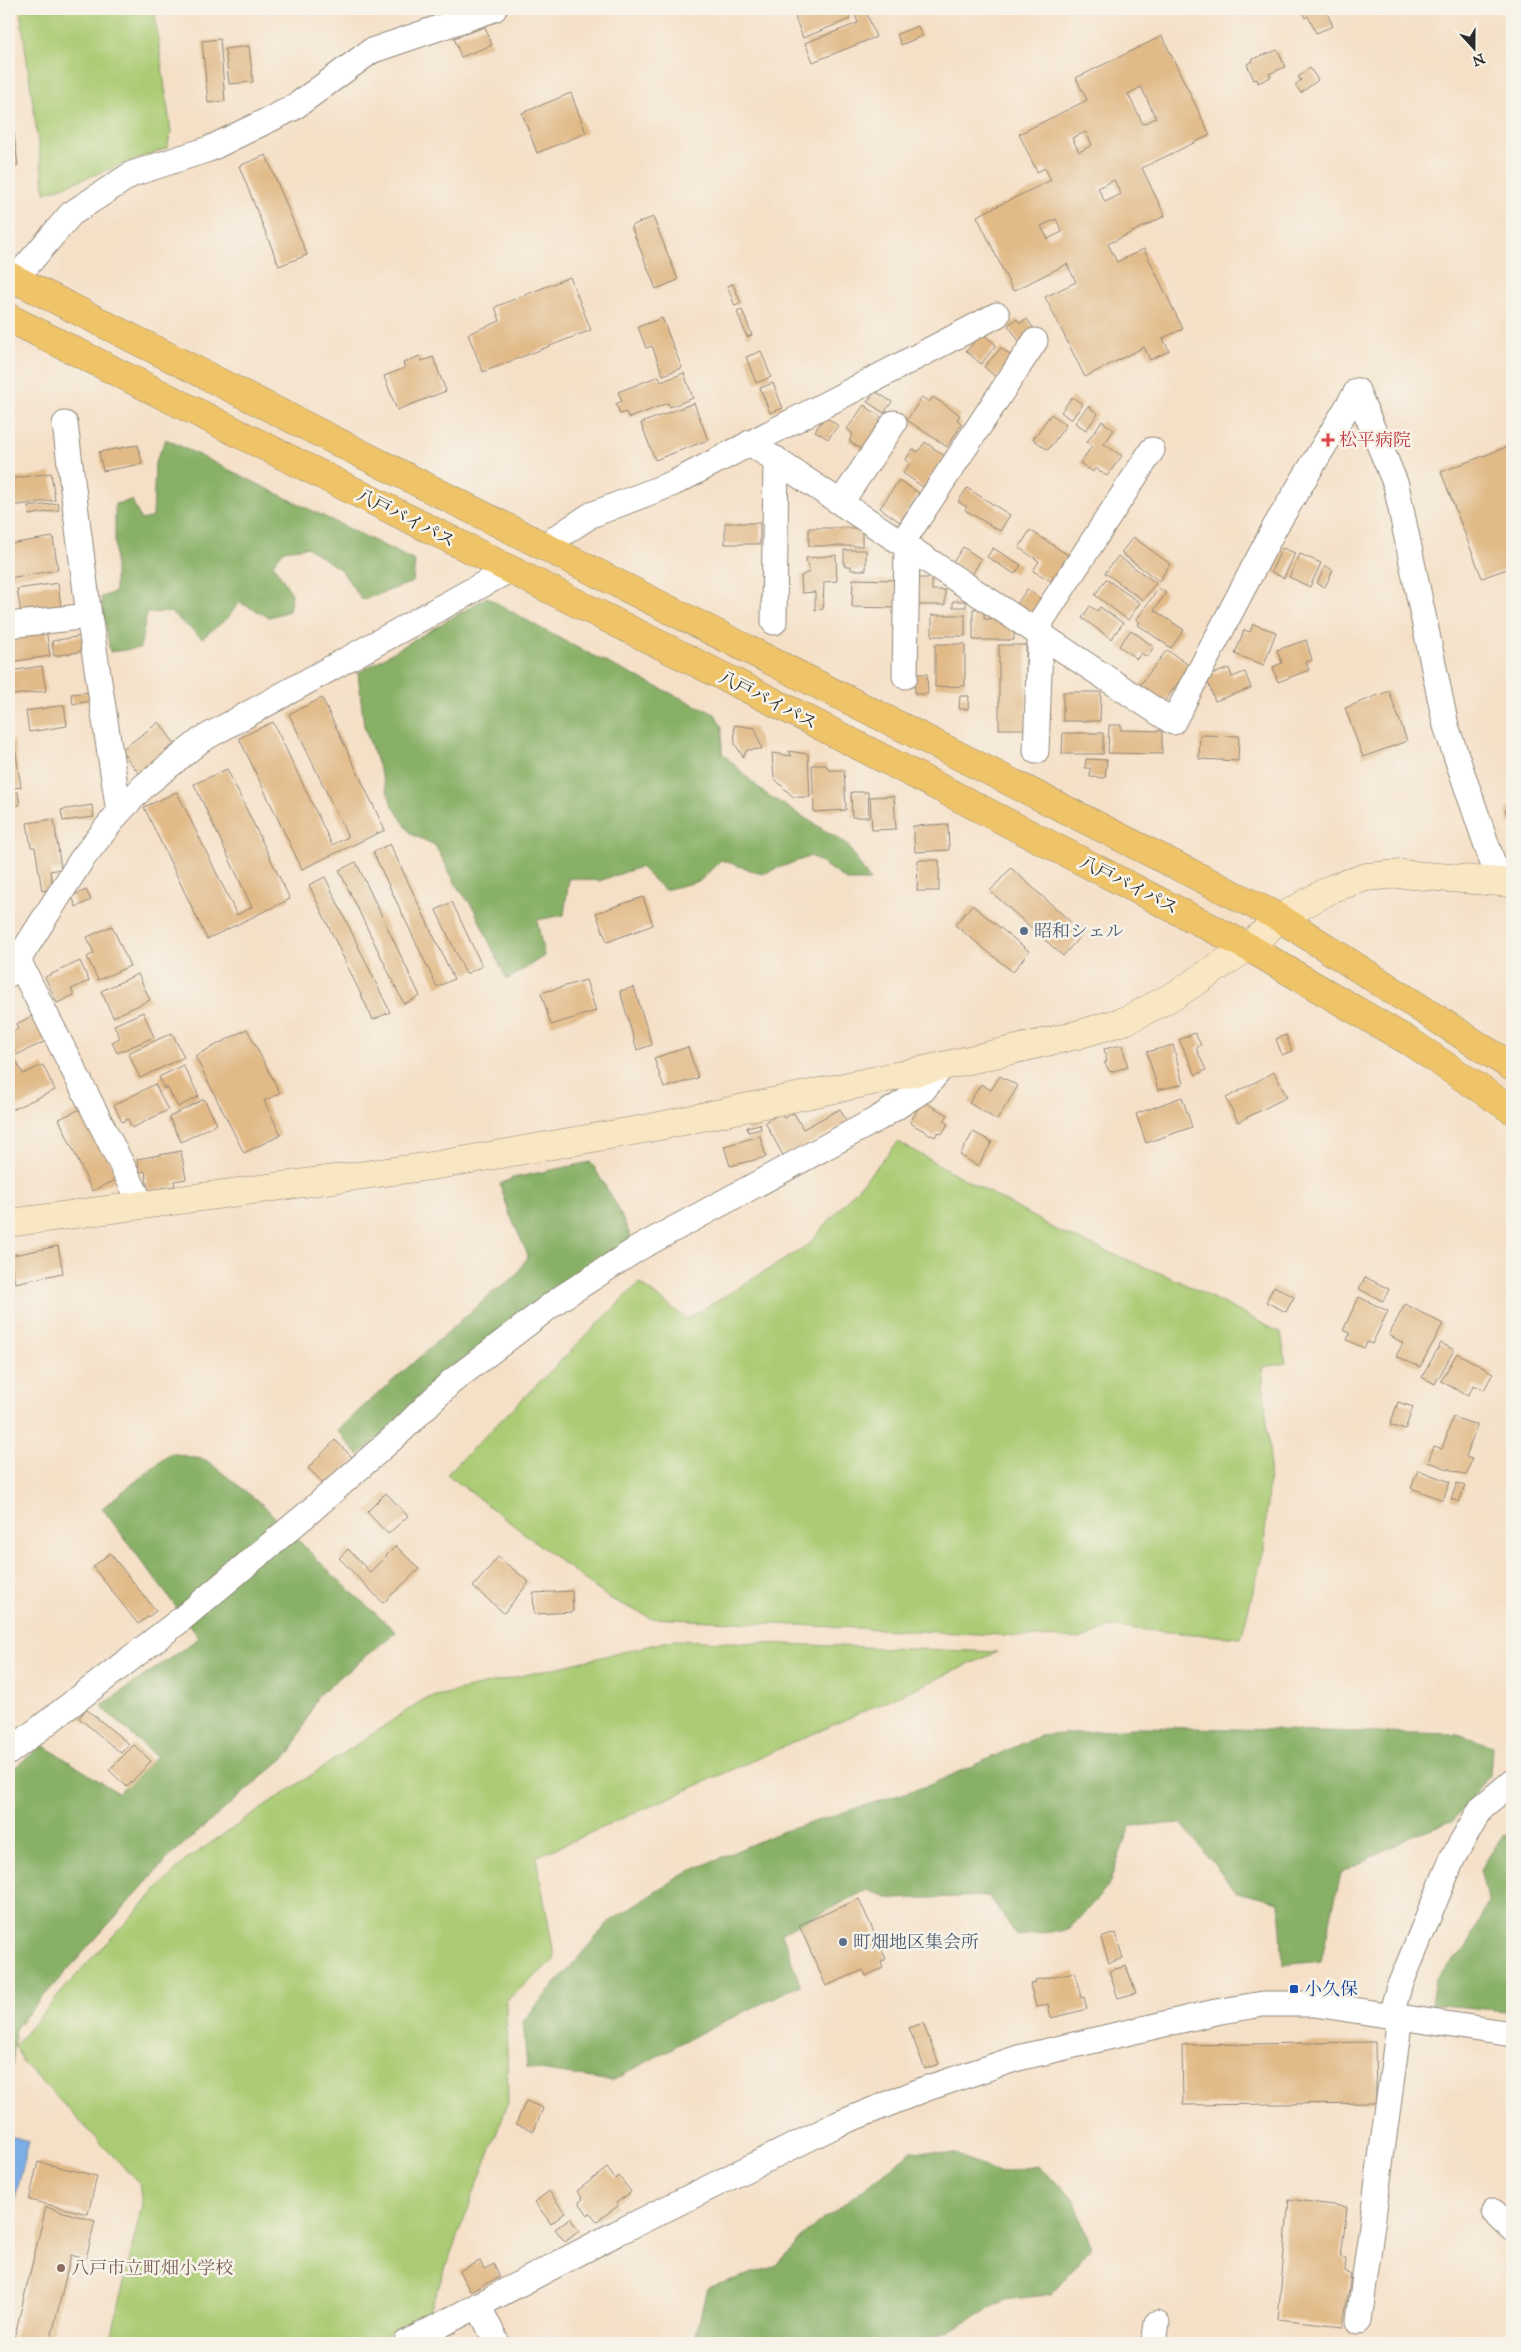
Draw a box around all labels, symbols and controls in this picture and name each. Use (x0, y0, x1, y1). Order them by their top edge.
north arrow (1448, 22, 1498, 72)
text: N (1470, 50, 1487, 70)
place label: 松平病院 (1339, 429, 1411, 451)
marker: 松平病院 (1321, 433, 1335, 447)
street label: 八戸バイパス (353, 484, 459, 552)
street label: 八戸バイパス (715, 666, 821, 734)
street label: 八戸バイパス (1076, 851, 1182, 919)
place label: 昭和シェル (1034, 920, 1124, 942)
marker: 昭和シェル (1018, 925, 1030, 937)
place label: 町畑地区集会所 (853, 1931, 979, 1953)
marker: 町畑地区集会所 (837, 1936, 849, 1948)
place label: 小久保 (1304, 1978, 1358, 2000)
marker: 小久保 (1288, 1983, 1300, 1995)
place label: 八戸市立町畑小学校 (71, 2257, 233, 2279)
marker: 八戸市立町畑小学校 (55, 2262, 67, 2274)

